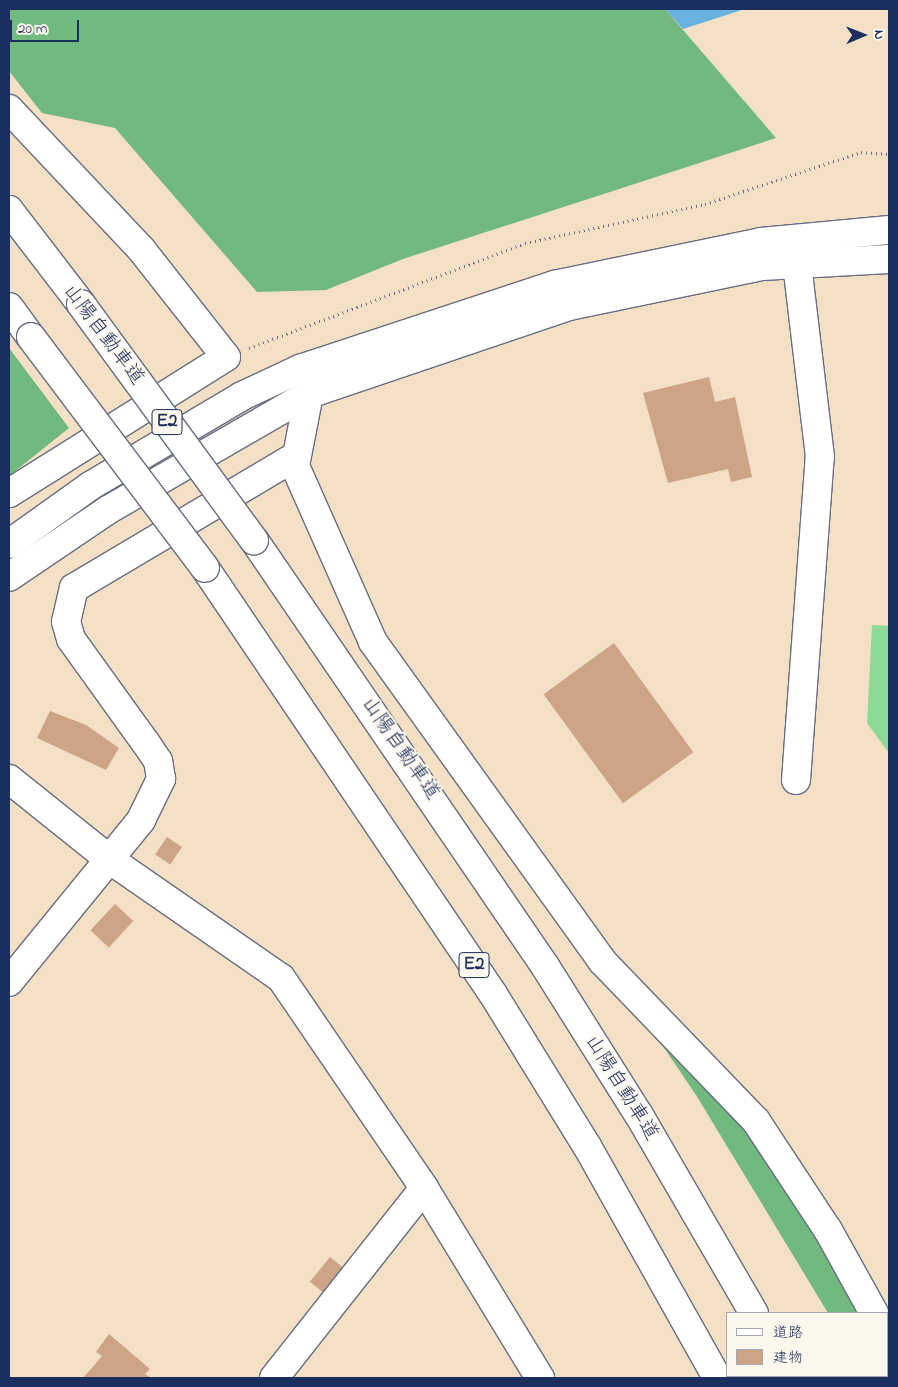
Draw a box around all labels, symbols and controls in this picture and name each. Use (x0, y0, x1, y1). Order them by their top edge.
scale bar (12, 10, 81, 42)
north arrow (838, 10, 888, 60)
text: 20 m (18, 18, 47, 40)
text: N (868, 30, 889, 40)
street label: 山陽自動車道 (57, 280, 149, 390)
road number: E2 (151, 406, 183, 438)
street label: 山陽自動車道 (356, 693, 444, 805)
road number: E2 (458, 948, 490, 982)
street label: 山陽自動車道 (579, 1031, 663, 1145)
legend (726, 1312, 888, 1377)
text: 道路 (773, 1322, 803, 1344)
text: 建物 (773, 1347, 803, 1369)

